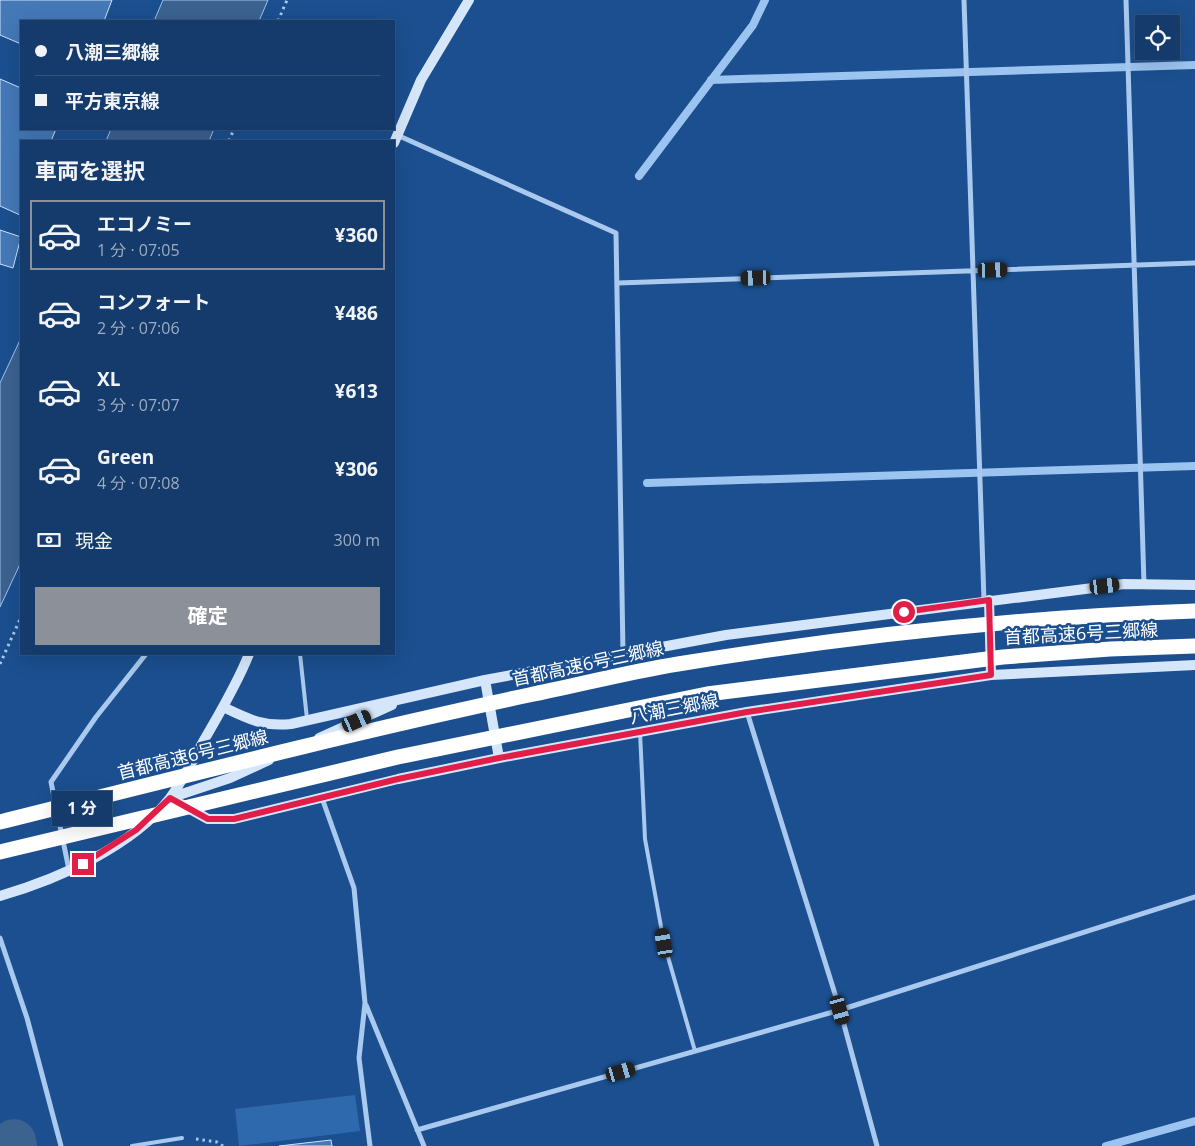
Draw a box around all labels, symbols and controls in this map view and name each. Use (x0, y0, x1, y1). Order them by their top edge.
map controls (1135, 15, 1180, 60)
button: locate (1135, 15, 1180, 60)
text: 八潮三郷線 (65, 39, 160, 65)
text: 平方東京線 (65, 88, 160, 114)
text: 車両を選択 (35, 155, 145, 185)
text: エコノミー (97, 211, 192, 237)
icon: car (37, 213, 82, 258)
text: ¥360 (335, 222, 378, 248)
text: 1 分 · 07:05 (97, 239, 180, 261)
car (977, 262, 1008, 278)
car (740, 270, 771, 286)
text: コンフォート (97, 289, 210, 315)
icon: car (37, 291, 82, 336)
text: ¥486 (335, 300, 378, 326)
text: 2 分 · 07:06 (97, 317, 180, 339)
text: XL (97, 366, 120, 392)
icon: car (37, 369, 82, 414)
text: ¥613 (335, 378, 378, 404)
text: 3 分 · 07:07 (97, 394, 180, 416)
text: Green (97, 444, 154, 470)
icon: car (37, 447, 82, 492)
text: ¥306 (335, 456, 378, 482)
text: 4 分 · 07:08 (97, 472, 180, 494)
icon: cash (35, 526, 63, 554)
text: 現金 (75, 528, 113, 554)
text: 300 m (334, 529, 380, 551)
car (1089, 577, 1120, 595)
button: 確定 (35, 587, 380, 645)
route start (893, 601, 915, 623)
street label: 首都高速6号三郷線 (1003, 617, 1159, 649)
street label: 首都高速6号三郷線 (510, 635, 666, 691)
street label: 八潮三郷線 (627, 688, 720, 728)
car (340, 708, 373, 734)
street label: 首都高速6号三郷線 (115, 724, 271, 784)
callout: 1 分 (53, 792, 113, 826)
text: 1 分 (67, 797, 97, 819)
route end (72, 853, 94, 875)
car (654, 927, 673, 959)
car (828, 994, 851, 1026)
car (604, 1061, 637, 1083)

